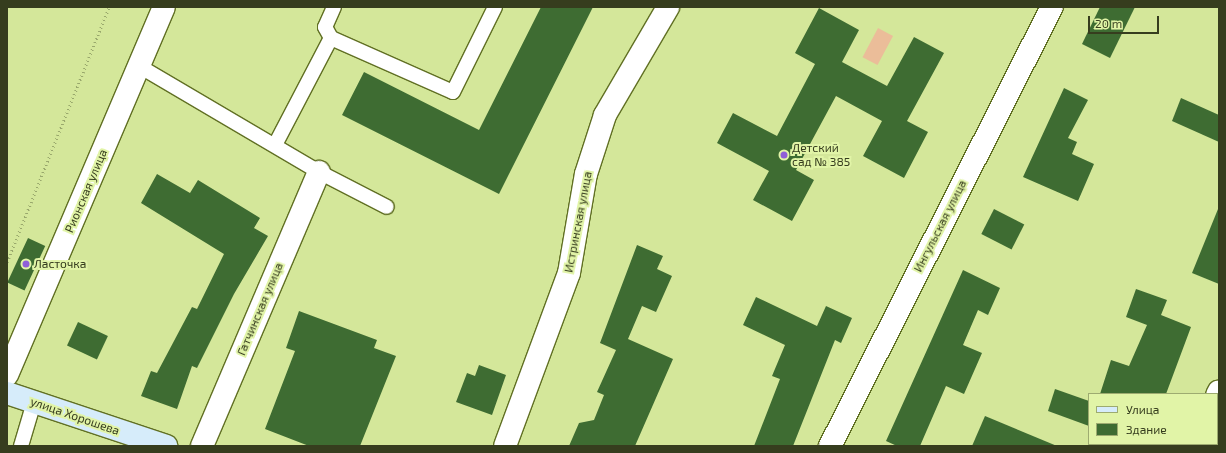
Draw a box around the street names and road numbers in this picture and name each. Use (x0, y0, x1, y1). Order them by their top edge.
street label: Рионская улица (62, 147, 110, 235)
street label: Истринская улица (561, 170, 595, 274)
street label: Ингульская улица (911, 178, 969, 274)
street label: Гатчинская улица (234, 260, 286, 358)
street label: улица Хорошева (28, 394, 122, 438)

